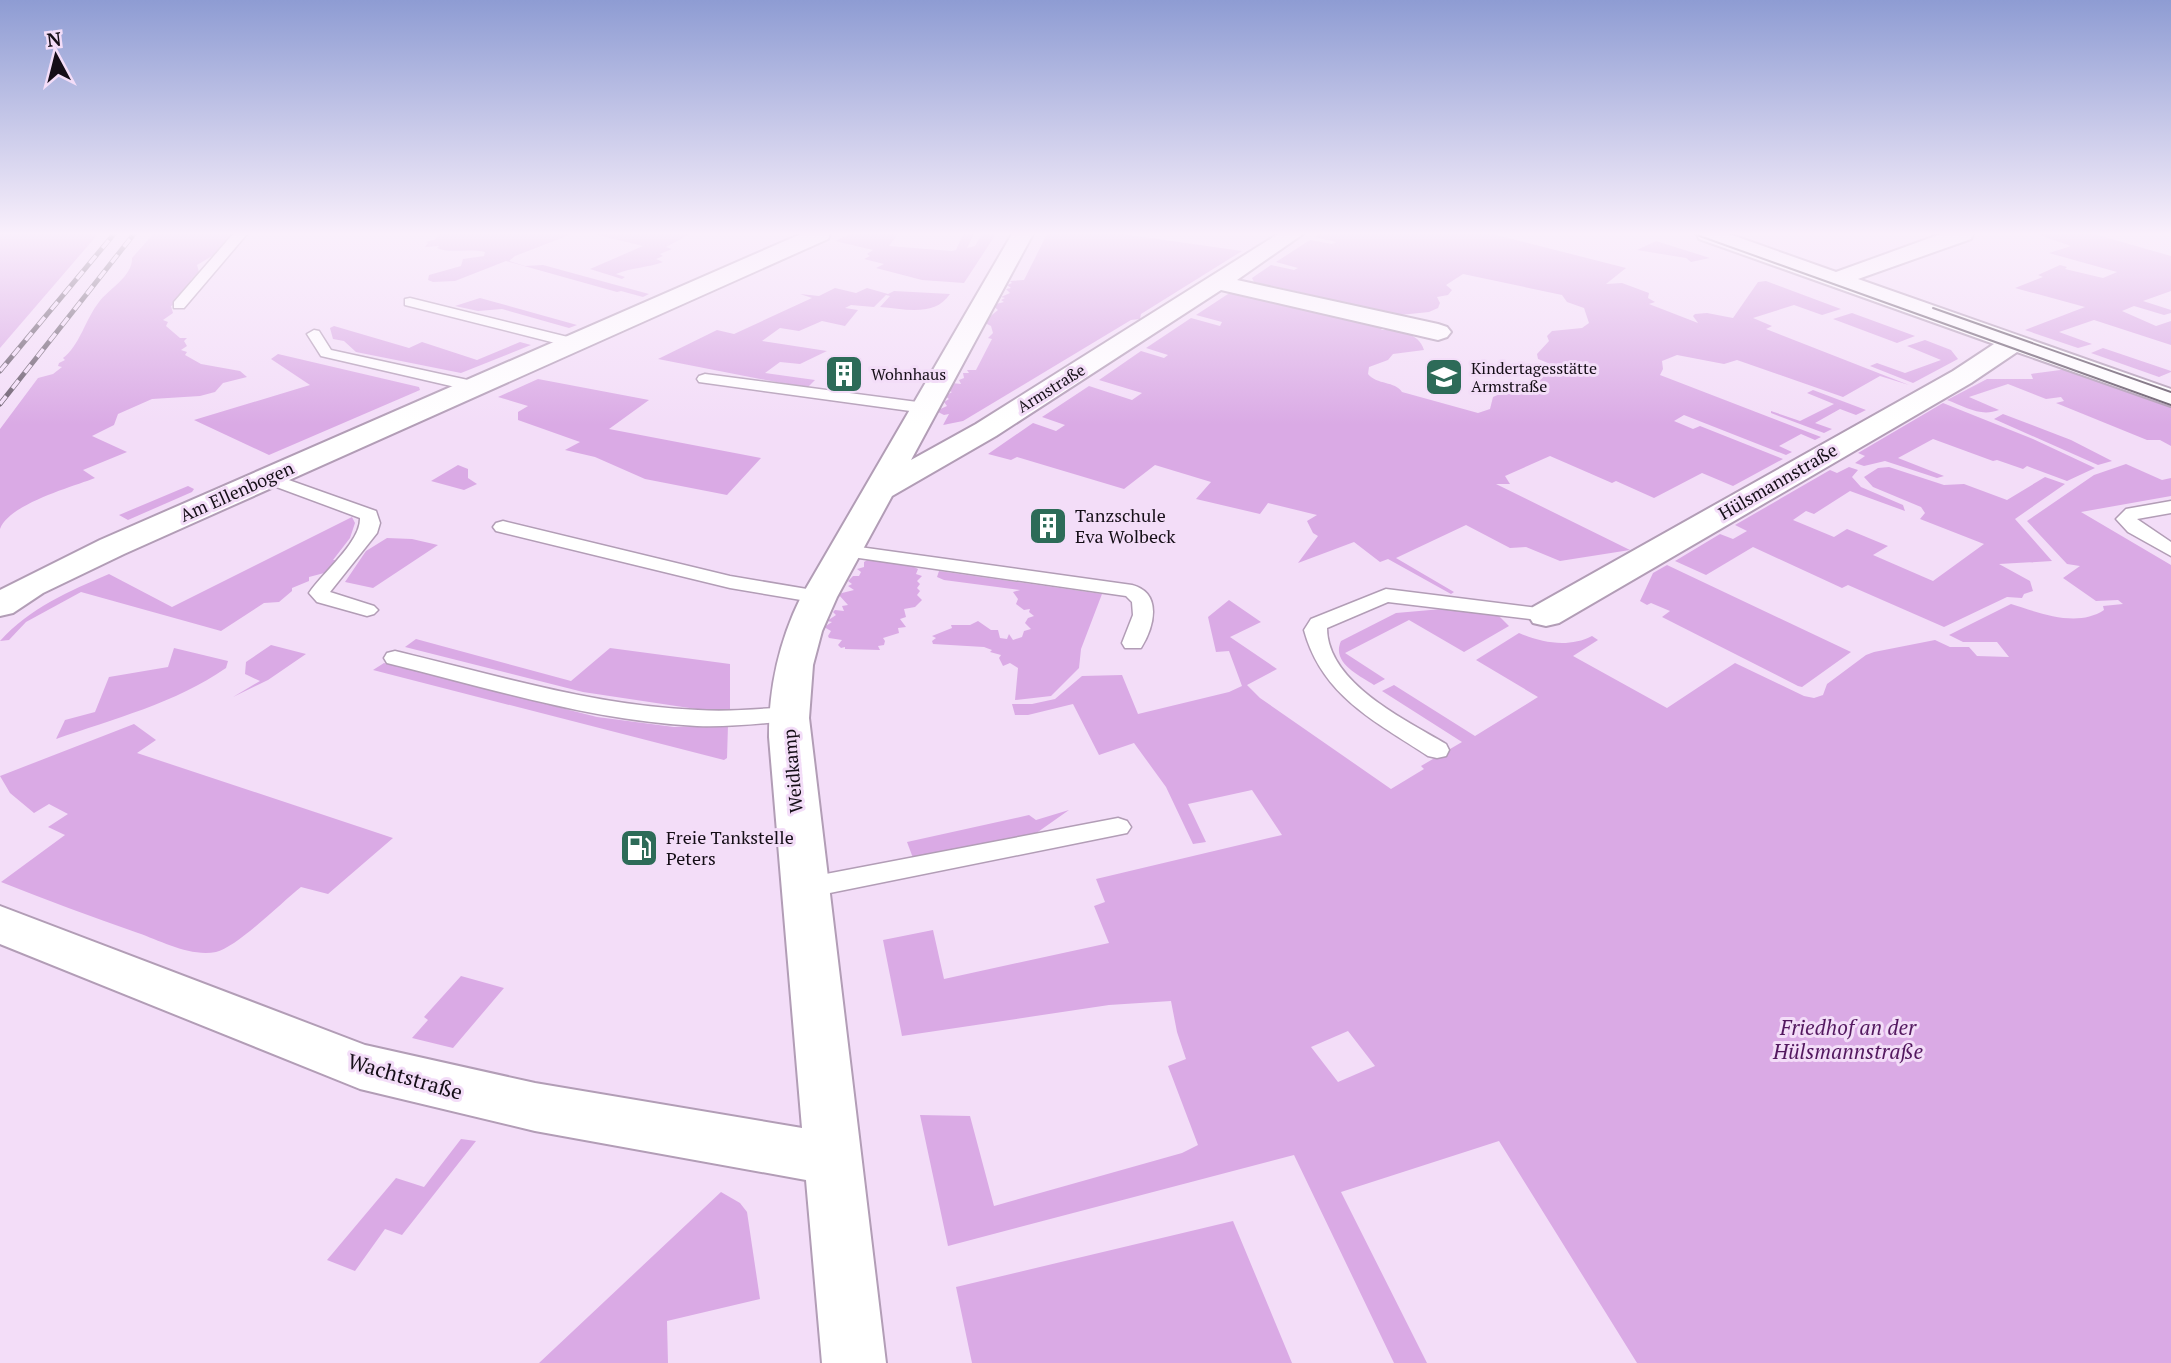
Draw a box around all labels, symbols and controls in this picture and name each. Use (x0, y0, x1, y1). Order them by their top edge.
north arrow (21, 21, 91, 91)
text: N (45, 25, 63, 52)
building icon: Wohnhaus (823, 353, 865, 395)
school or university icon: Kindertagesstätte Armstraße (1423, 356, 1465, 398)
place label: Kindertagesstätte Armstraße (1471, 357, 1597, 397)
street label: Armstraße (1013, 358, 1089, 418)
place label: Wohnhaus (871, 363, 946, 385)
street label: Hülsmannstraße (1714, 437, 1841, 525)
street label: Am Ellenbogen (176, 455, 298, 527)
place label: Tanzschule Eva Wolbeck (1075, 503, 1176, 548)
building icon: Tanzschule Eva Wolbeck (1027, 505, 1069, 547)
street label: Weidkamp (776, 728, 808, 814)
place label: Freie Tankstelle Peters (666, 825, 794, 870)
fuel station icon: Freie Tankstelle Peters (618, 827, 660, 869)
park label: Friedhof an der Hülsmannstraße (1772, 1013, 1923, 1065)
street label: Wachtstraße (345, 1046, 466, 1106)

